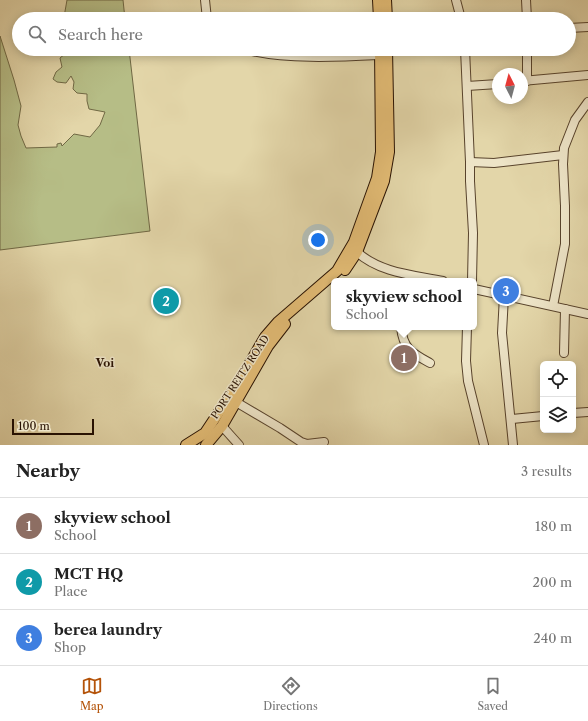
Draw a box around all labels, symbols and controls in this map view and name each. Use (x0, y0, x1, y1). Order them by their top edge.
search box (12, 12, 576, 56)
icon: search (26, 23, 48, 45)
text: Search here (58, 25, 143, 44)
north arrow (492, 68, 528, 104)
your location (308, 230, 328, 250)
pin: 3 (493, 276, 519, 306)
popup (331, 278, 477, 330)
pin: 2 (153, 286, 179, 316)
text: skyview school (346, 287, 462, 306)
text: School (346, 306, 388, 322)
street label: PORT REITZ ROAD (208, 333, 272, 421)
pin: 1 (391, 343, 417, 373)
district label: Voi (95, 356, 114, 370)
map controls (540, 361, 576, 433)
button: locate (540, 361, 576, 397)
button: layers (540, 397, 576, 433)
scale bar (12, 417, 94, 436)
text: 100 m (18, 419, 50, 433)
text: Nearby (16, 461, 80, 481)
text: 3 results (521, 463, 572, 479)
text: skyview school (54, 508, 171, 527)
text: 1 (26, 518, 32, 534)
text: 180 m (535, 518, 572, 534)
text: School (54, 527, 97, 543)
text: MCT HQ (54, 564, 123, 583)
text: 2 (25, 574, 33, 590)
text: 200 m (532, 574, 572, 590)
text: Place (54, 583, 87, 599)
text: berea laundry (54, 620, 162, 639)
text: 3 (25, 630, 33, 646)
text: 240 m (533, 630, 572, 646)
text: Shop (54, 639, 86, 655)
tab: Map (80, 675, 104, 713)
tab: Directions (263, 675, 318, 713)
tab: Saved (478, 675, 508, 713)

